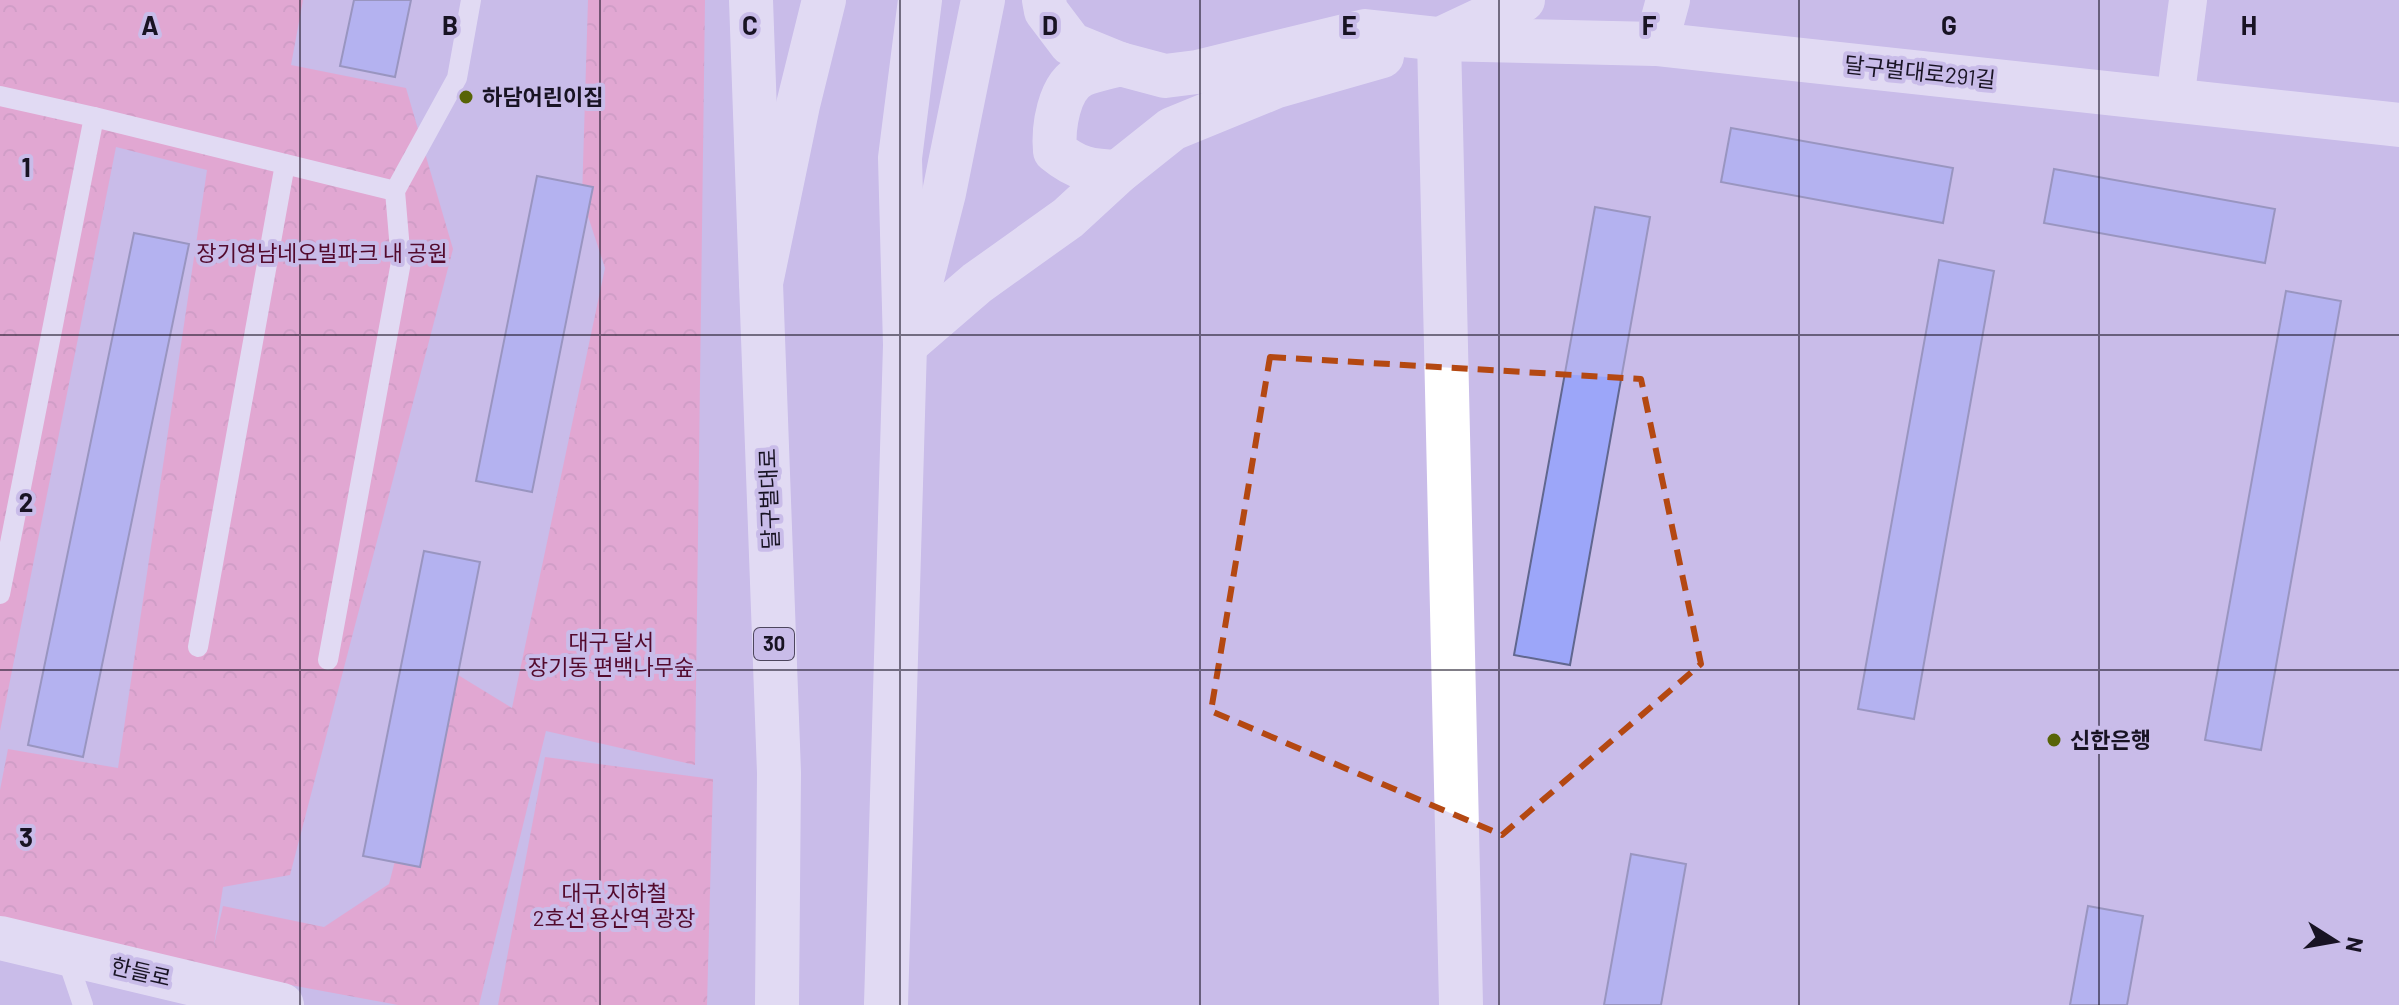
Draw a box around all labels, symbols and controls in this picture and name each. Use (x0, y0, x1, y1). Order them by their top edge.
text: A (141, 9, 159, 40)
text: B (442, 9, 458, 40)
text: C (742, 9, 758, 40)
text: D (1042, 9, 1058, 40)
text: E (1341, 9, 1357, 40)
text: F (1642, 9, 1657, 40)
text: G (1941, 9, 1957, 40)
text: H (2241, 9, 2257, 40)
street label: 달구벌대로291길 (1843, 50, 1997, 92)
place label: 하담어린이집 (482, 83, 603, 109)
marker: 하담어린이집 (457, 88, 475, 106)
text: 1 (21, 151, 31, 182)
park label: 장기영남네오빌파크 내 공원 (196, 239, 448, 265)
street label: 달구벌대로 (753, 448, 783, 550)
text: 2 (19, 486, 33, 517)
park label: 대구 달서 장기동 편백나무숲 (528, 628, 694, 679)
road number: 30 (754, 628, 794, 660)
place label: 신한은행 (2070, 726, 2151, 752)
marker: 신한은행 (2045, 731, 2063, 749)
text: 3 (19, 821, 33, 852)
park label: 대구 지하철 2호선 용산역 광장 (533, 879, 695, 930)
north arrow (2295, 901, 2375, 981)
text: N (2341, 935, 2370, 955)
street label: 한들로 (109, 952, 174, 991)

